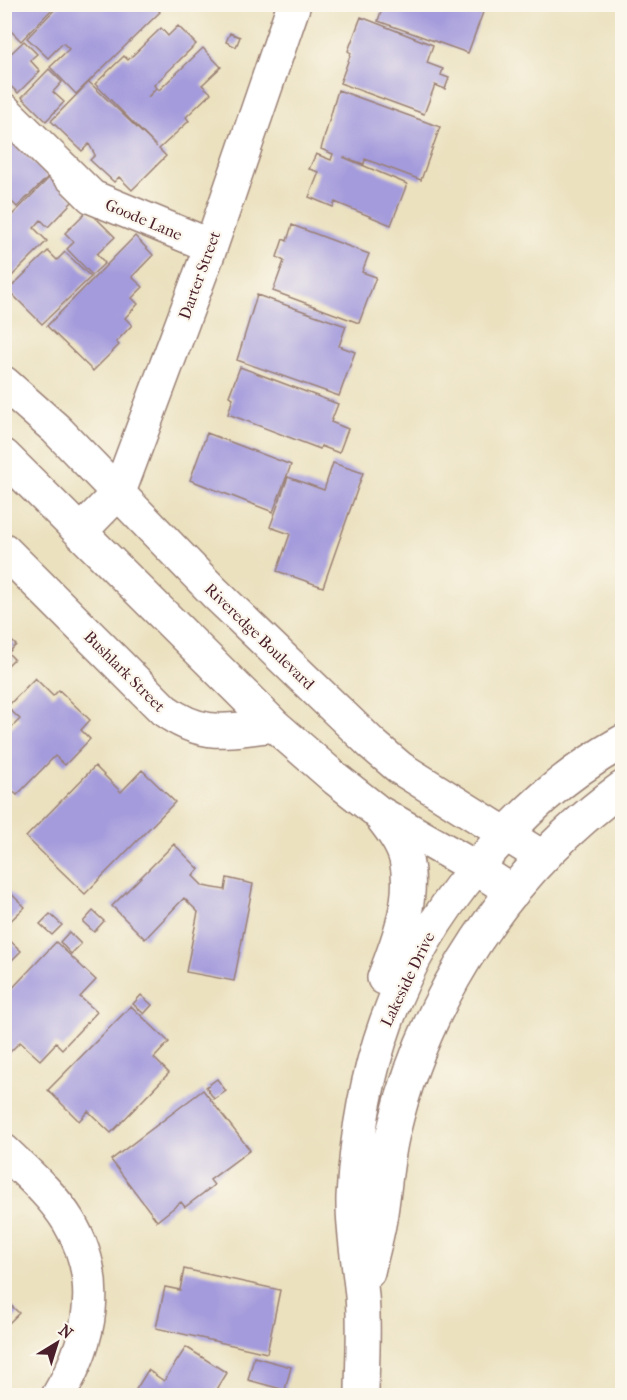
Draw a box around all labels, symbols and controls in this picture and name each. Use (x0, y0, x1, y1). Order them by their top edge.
street label: Goode Lane (102, 195, 185, 244)
street label: Darter Street (175, 228, 224, 322)
street label: Riveredge Boulevard (201, 579, 319, 694)
street label: Bushlark Street (80, 627, 169, 716)
street label: Lakeside Drive (376, 929, 439, 1030)
north arrow (27, 1313, 87, 1373)
text: N (55, 1320, 77, 1343)

